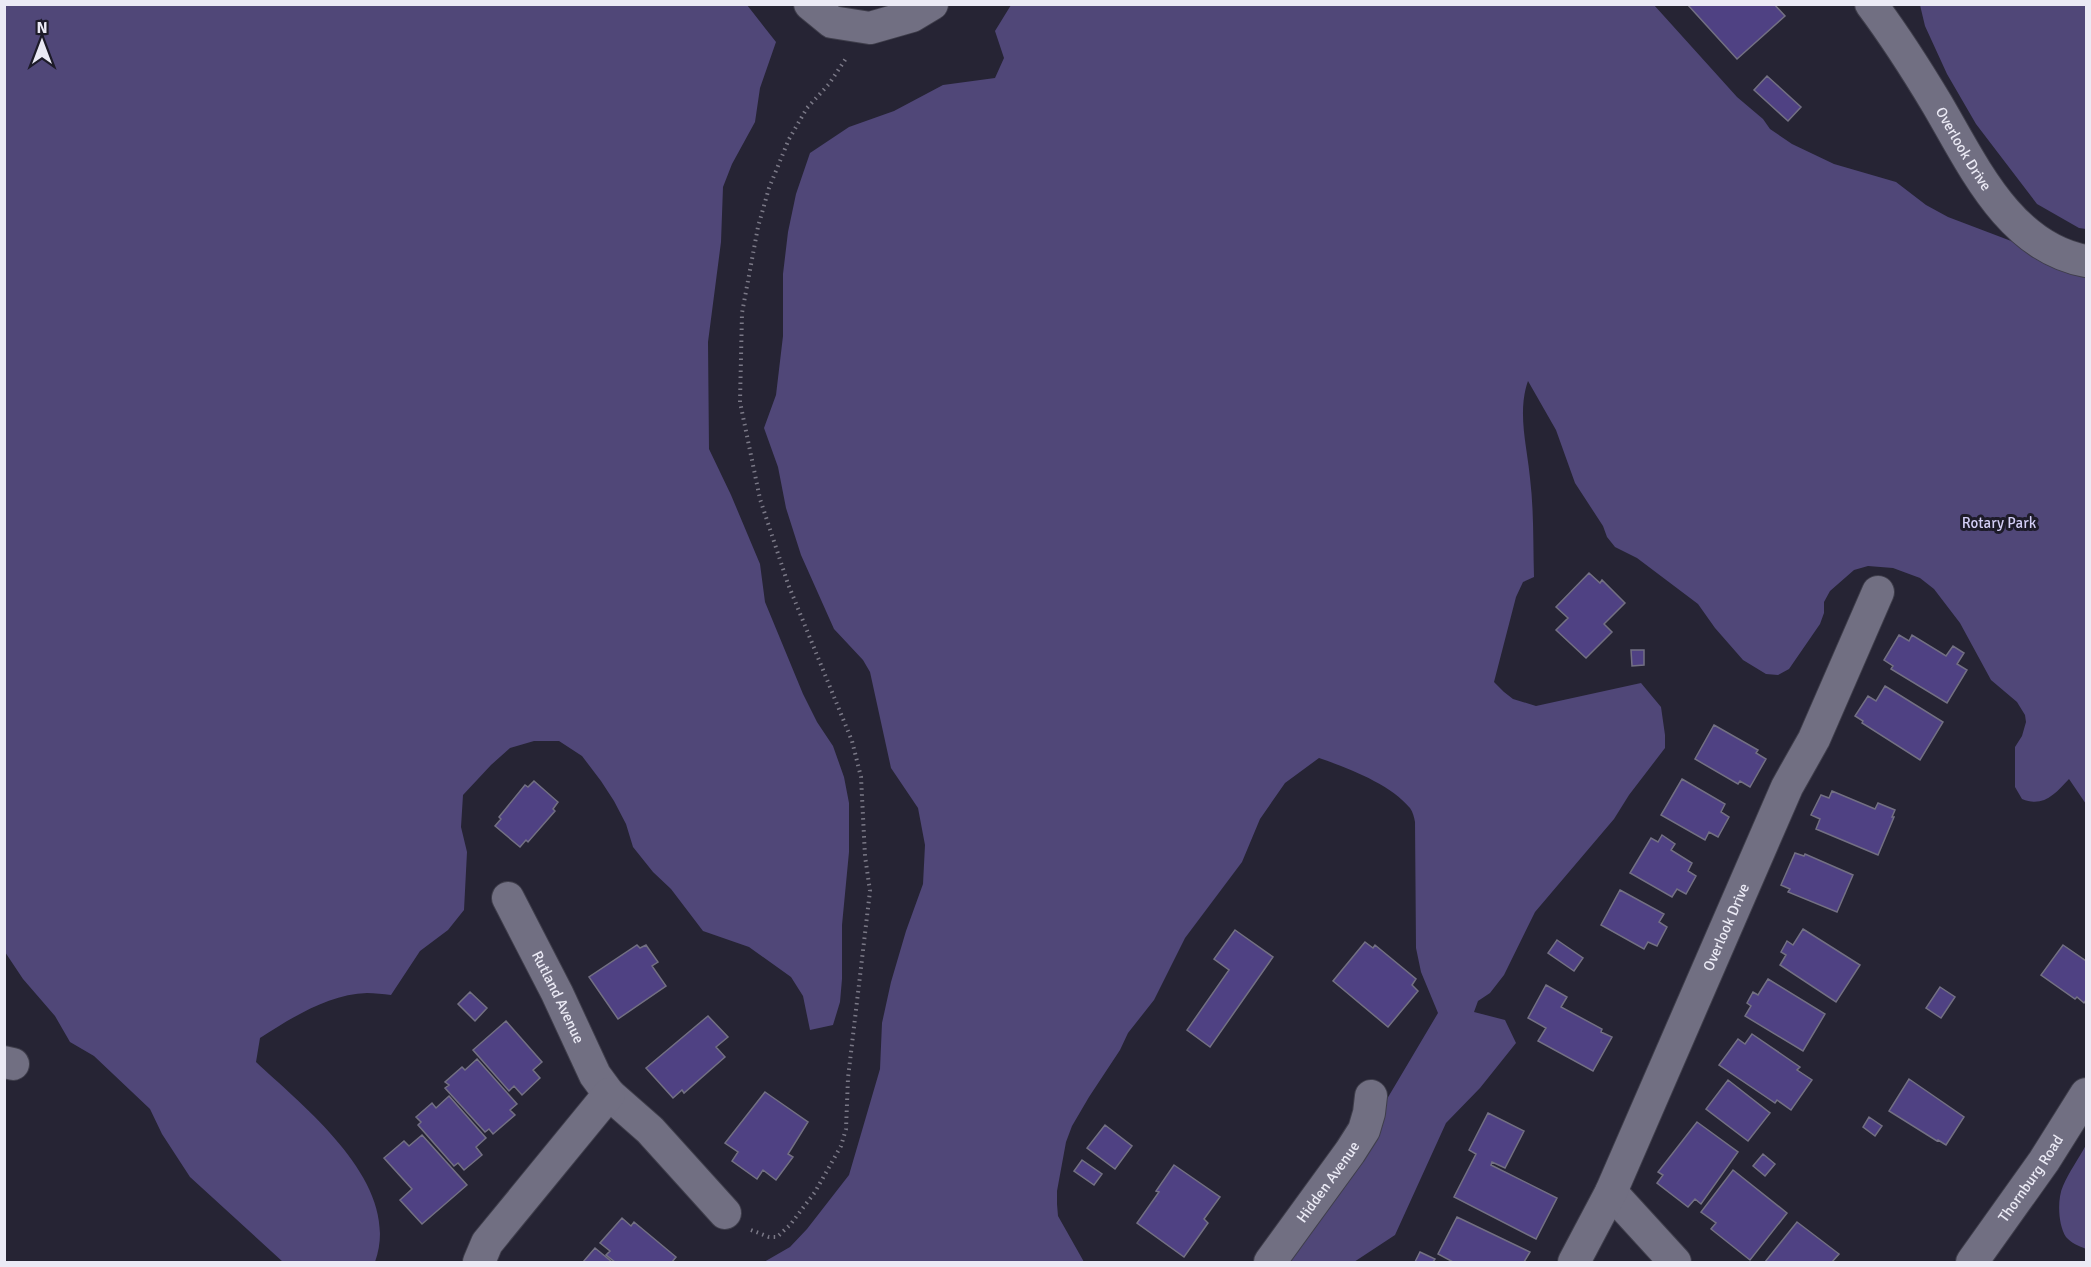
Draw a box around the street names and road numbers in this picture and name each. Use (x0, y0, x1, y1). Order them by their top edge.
street label: Overlook Drive (1932, 104, 1995, 194)
street label: Overlook Drive (1699, 880, 1753, 974)
street label: Rutland Avenue (528, 948, 588, 1046)
street label: Thornburg Road (1994, 1132, 2067, 1226)
street label: Hidden Avenue (1293, 1138, 1364, 1226)

